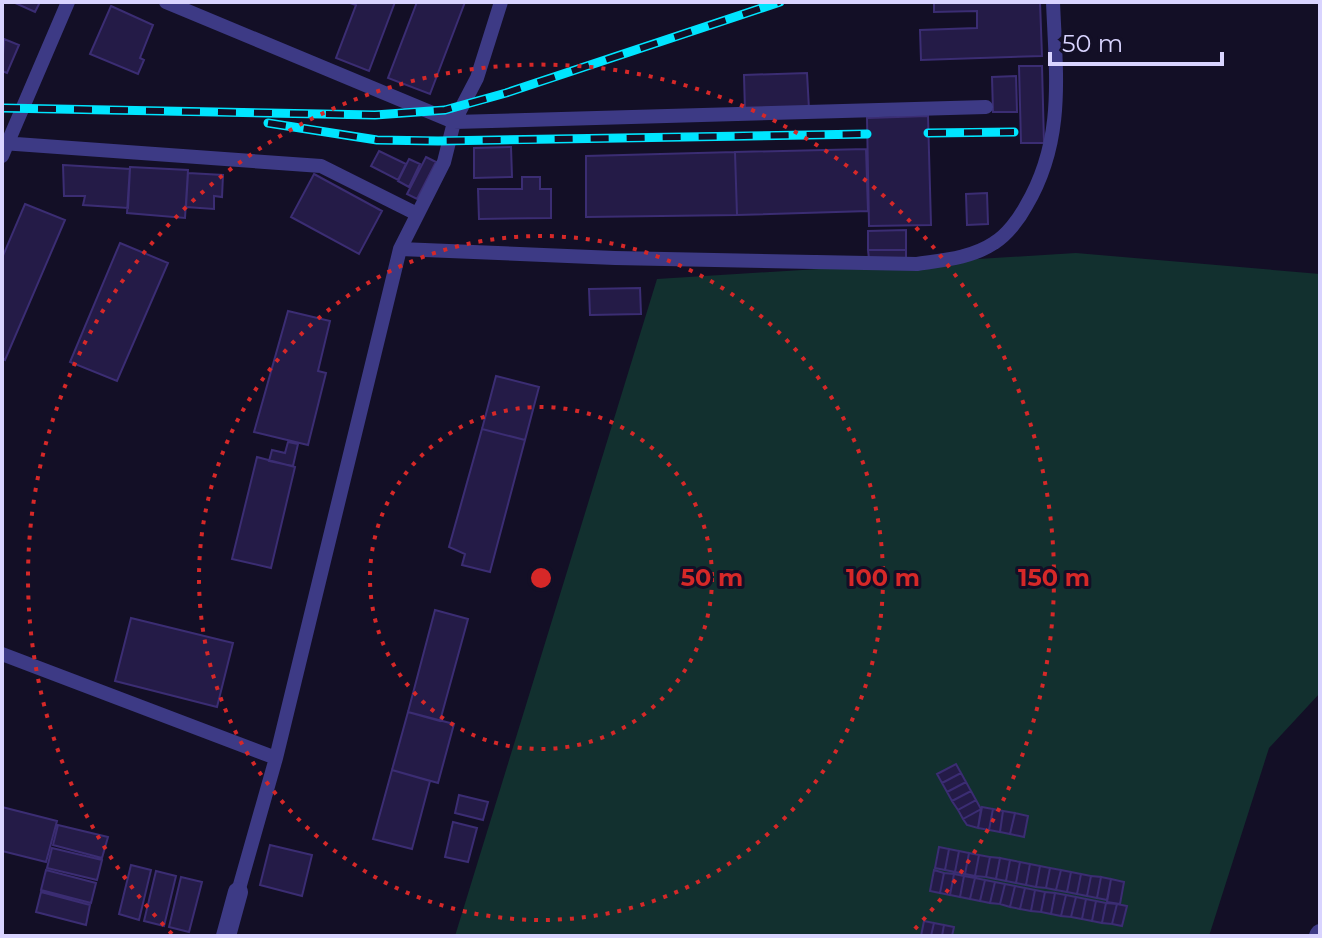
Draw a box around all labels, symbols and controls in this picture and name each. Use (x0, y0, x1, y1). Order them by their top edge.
scale bar (1050, 16, 1222, 66)
text: 50 m (1062, 29, 1123, 58)
text: 50 m (681, 563, 743, 592)
text: 100 m (846, 563, 920, 592)
text: 150 m (1018, 563, 1090, 592)
centre of rings (527, 564, 555, 592)

